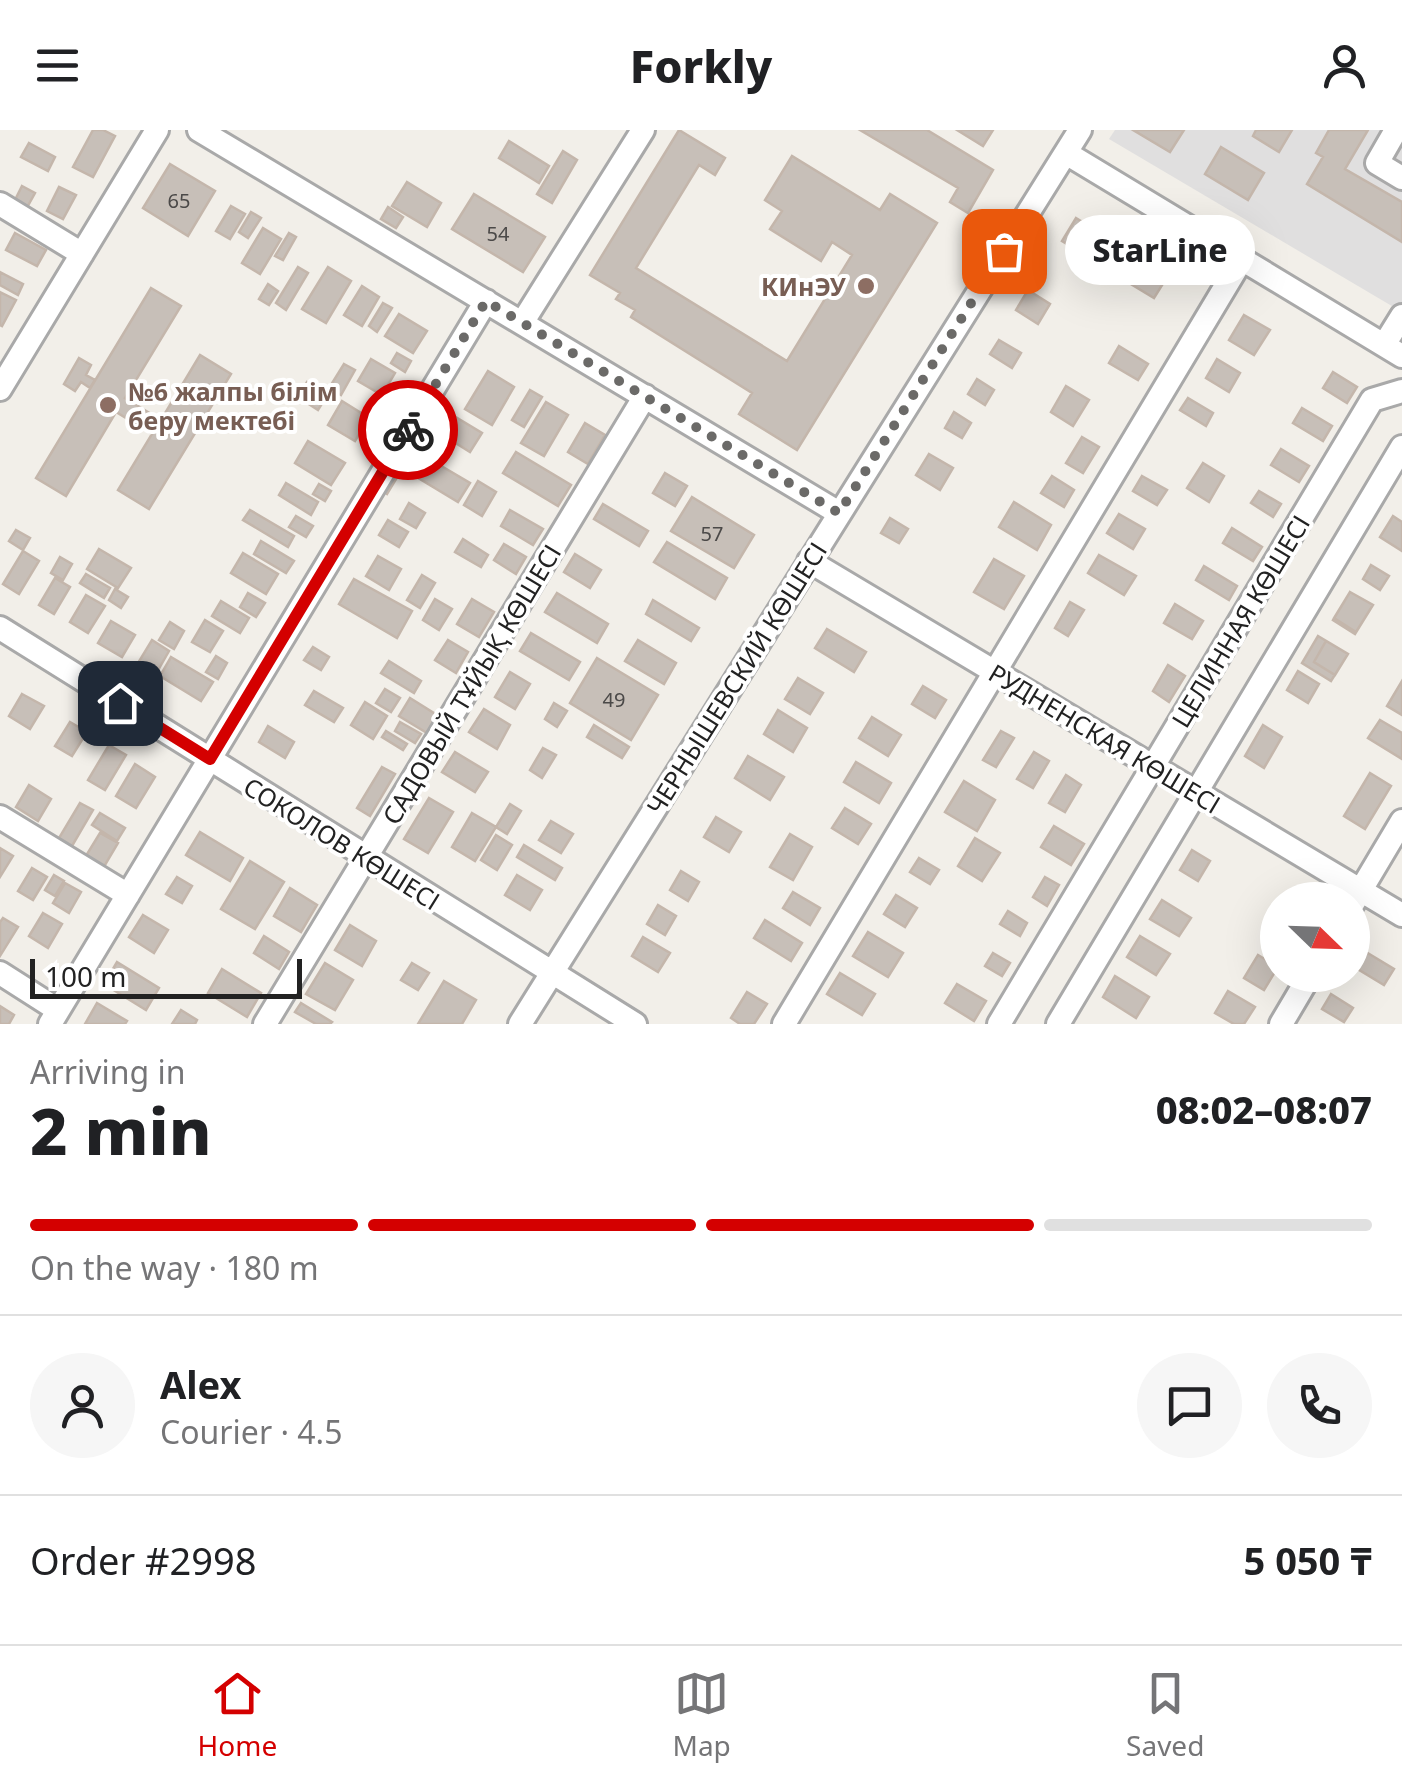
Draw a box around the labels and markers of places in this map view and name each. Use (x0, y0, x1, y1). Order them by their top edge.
pin (962, 209, 1047, 294)
callout: StarLine (1064, 216, 1254, 286)
place label: КИнЭУ (761, 269, 847, 303)
marker: КИнЭУ (855, 275, 877, 297)
place label: №6 жалпы білім беру мектебі (128, 374, 338, 437)
marker: №6 жалпы білім беру мектебі (97, 394, 119, 416)
pin (78, 661, 163, 746)

